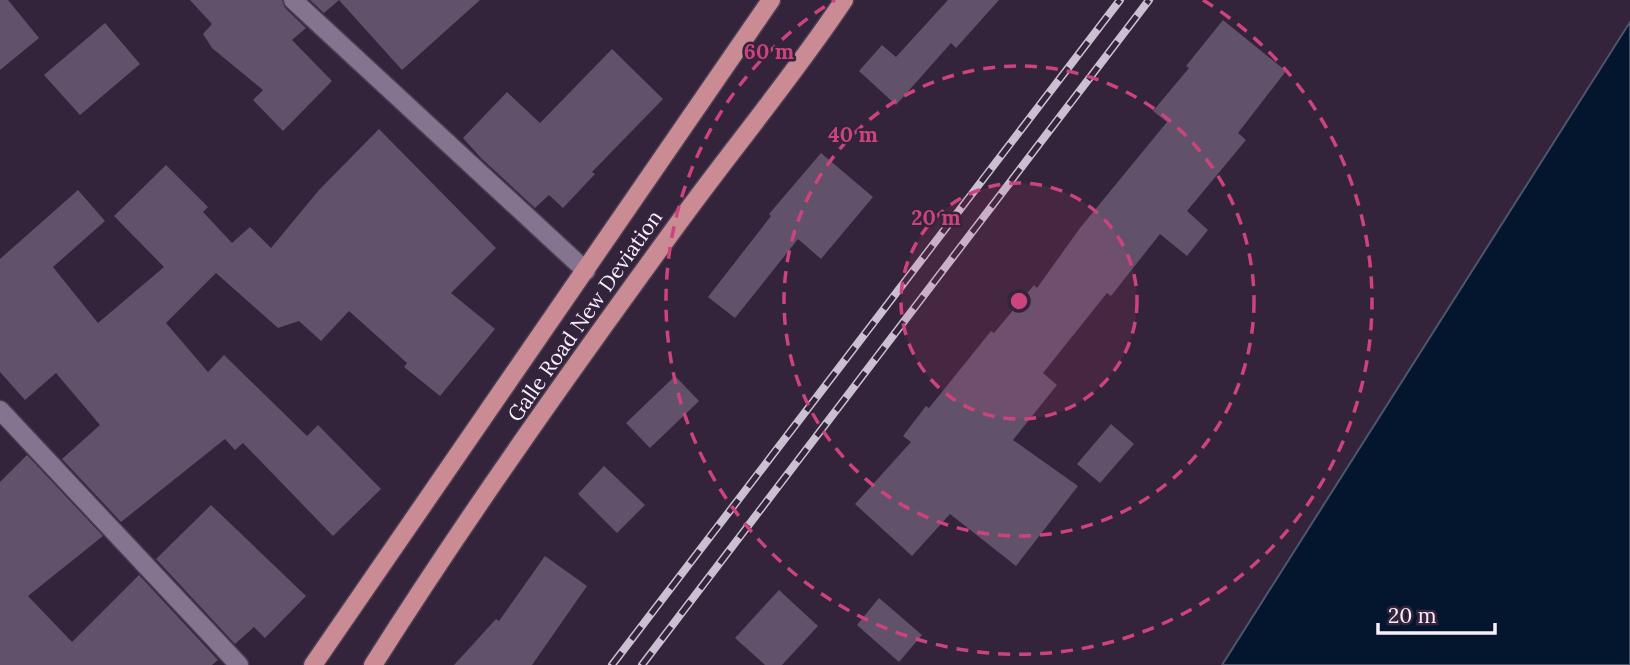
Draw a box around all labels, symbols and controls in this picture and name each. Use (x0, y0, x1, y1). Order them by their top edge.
text: 60 m (744, 38, 794, 65)
text: 40 m (828, 121, 878, 148)
text: 20 m (911, 204, 961, 231)
street label: Galle Road New Deviation (501, 205, 668, 427)
centre of rings (1007, 289, 1031, 313)
scale bar (1378, 592, 1495, 636)
text: 20 m (1388, 602, 1437, 629)

